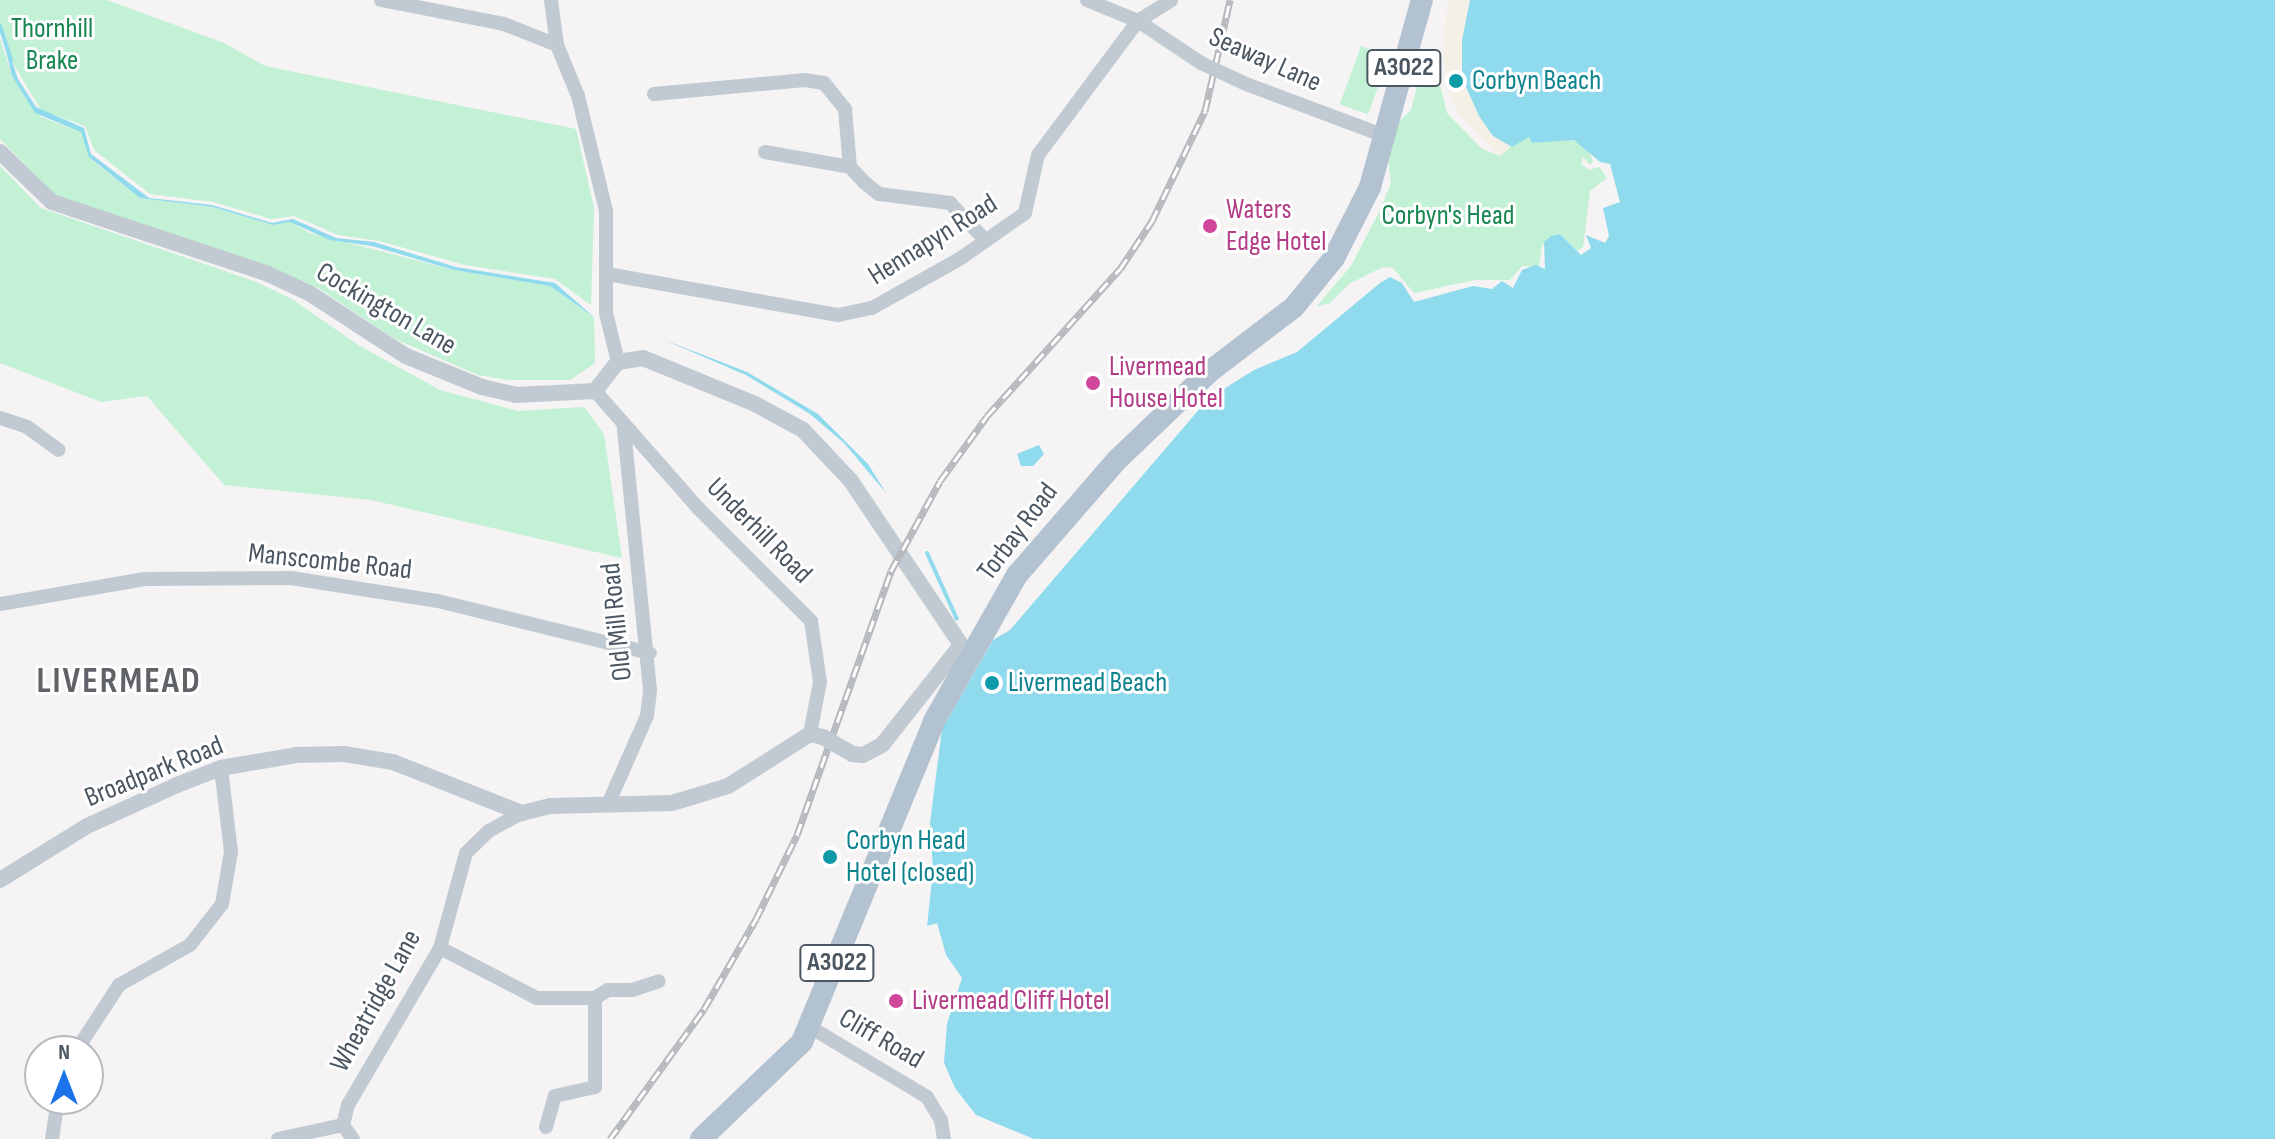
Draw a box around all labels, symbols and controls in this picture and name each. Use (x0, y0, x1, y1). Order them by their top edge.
park label: Thornhill Brake (11, 12, 93, 78)
street label: Seaway Lane (1204, 20, 1326, 100)
road number: A3022 (1366, 46, 1442, 90)
place label: Corbyn Beach (1472, 64, 1601, 98)
marker: Corbyn Beach (1447, 72, 1465, 90)
street label: Hennapyn Road (862, 187, 1004, 293)
place label: Waters Edge Hotel (1226, 193, 1326, 259)
park label: Corbyn's Head (1382, 199, 1514, 233)
marker: Waters Edge Hotel (1201, 217, 1219, 235)
street label: Cockington Lane (310, 255, 462, 363)
place label: Livermead House Hotel (1109, 350, 1223, 416)
marker: Livermead House Hotel (1084, 374, 1102, 392)
street label: Underhill Road (699, 471, 819, 591)
street label: Torbay Road (971, 477, 1065, 587)
street label: Manscombe Road (247, 537, 413, 587)
street label: Old Mill Road (594, 561, 640, 683)
district label: LIVERMEAD (36, 660, 202, 704)
place label: Livermead Beach (1008, 666, 1167, 700)
marker: Livermead Beach (983, 674, 1001, 692)
street label: Broadpark Road (80, 729, 228, 815)
place label: Corbyn Head Hotel (closed) (846, 824, 974, 890)
marker: Corbyn Head Hotel (closed) (821, 848, 839, 866)
street label: Wheatridge Lane (323, 924, 429, 1078)
road number: A3022 (799, 941, 875, 985)
place label: Livermead Cliff Hotel (912, 984, 1109, 1018)
marker: Livermead Cliff Hotel (887, 992, 905, 1010)
street label: Cliff Road (833, 1002, 929, 1076)
north arrow (24, 1035, 104, 1115)
text: N (58, 1039, 70, 1066)

